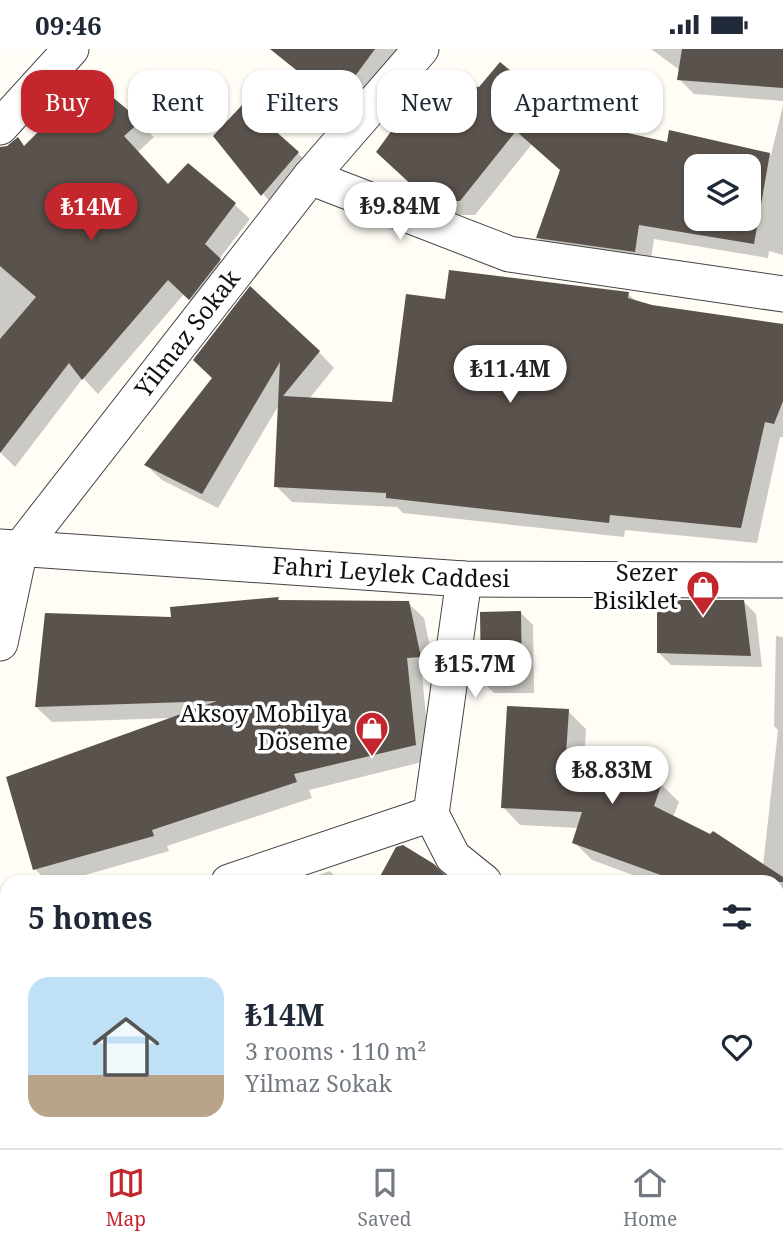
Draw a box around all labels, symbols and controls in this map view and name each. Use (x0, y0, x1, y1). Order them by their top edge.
text: 09:46 (35, 7, 102, 43)
chip: Buy (21, 70, 114, 133)
chip: Rent (128, 70, 228, 133)
chip: Filters (242, 70, 363, 133)
chip: New (377, 70, 477, 133)
chip: Apartment (491, 70, 663, 133)
map controls (684, 154, 761, 231)
button: layers (684, 154, 761, 231)
pin: ₺14M (50, 183, 132, 243)
pin: ₺9.84M (343, 183, 457, 242)
text: ₺9.84M (360, 189, 440, 221)
text: ₺14M (61, 190, 121, 222)
street label: Yilmaz Sokak (126, 261, 247, 404)
pin: ₺11.4M (453, 345, 567, 405)
text: ₺11.4M (470, 352, 550, 384)
street label: Fahri Leylek Caddesi (271, 548, 510, 594)
place label: Sezer Bisiklet (593, 555, 678, 616)
shop icon: Sezer Bisiklet (684, 568, 722, 617)
pin: ₺15.7M (418, 641, 532, 700)
text: ₺15.7M (435, 647, 515, 679)
place label: Aksoy Mobilya Döseme (180, 696, 348, 757)
shop icon: Aksoy Mobilya Döseme (353, 709, 391, 758)
pin: ₺8.83M (555, 747, 669, 806)
text: ₺8.83M (572, 753, 652, 785)
text: 5 homes (28, 897, 152, 938)
icon: filters (718, 898, 756, 936)
text: ₺14M (245, 994, 324, 1035)
icon: home (84, 1005, 168, 1089)
icon: heart (718, 1028, 756, 1066)
text: 3 rooms · 110 m² (245, 1035, 427, 1067)
text: Yilmaz Sokak (245, 1067, 392, 1099)
tab: Map (106, 1164, 146, 1232)
tab: Saved (358, 1164, 411, 1232)
tab: Home (623, 1164, 677, 1232)

